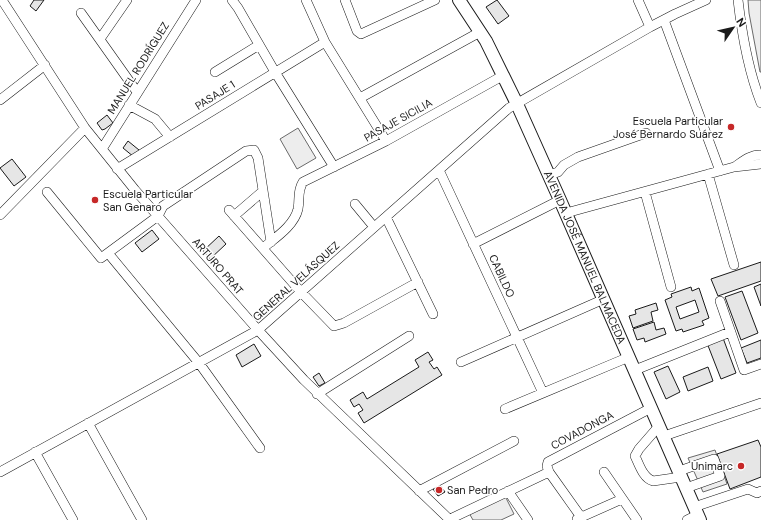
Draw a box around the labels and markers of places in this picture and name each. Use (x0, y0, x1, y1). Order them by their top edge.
place label: Escuela Particular José Bernardo Suárez (613, 114, 723, 141)
marker: Escuela Particular José Bernardo Suárez (726, 122, 736, 132)
place label: Escuela Particular San Genaro (103, 187, 193, 214)
marker: Escuela Particular San Genaro (90, 195, 100, 205)
place label: Unimarc (691, 459, 733, 473)
marker: Unimarc (736, 461, 746, 471)
place label: San Pedro (447, 483, 498, 497)
marker: San Pedro (434, 485, 444, 495)

